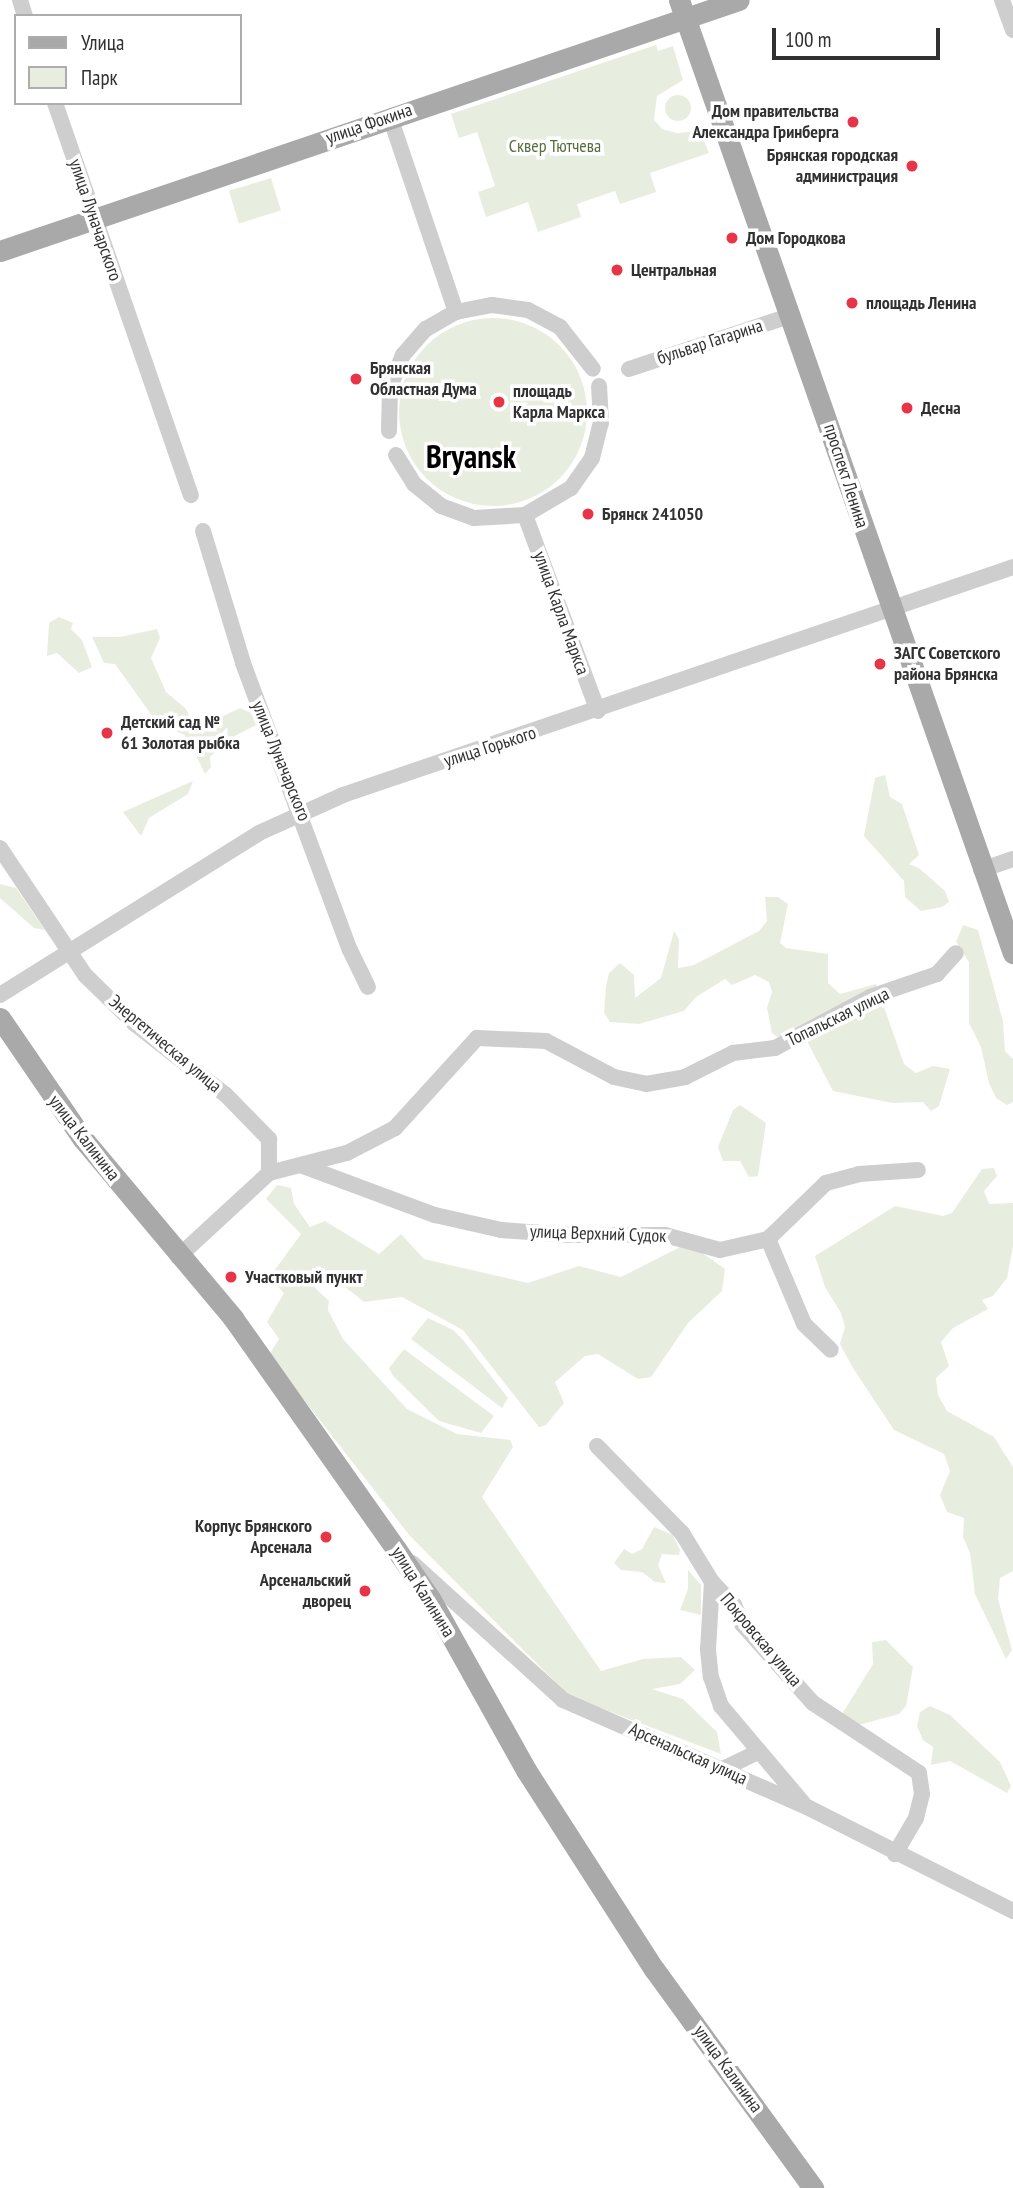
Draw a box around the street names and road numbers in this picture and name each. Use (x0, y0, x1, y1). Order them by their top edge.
street label: улица Фокина (323, 99, 415, 149)
street label: улица Луначарского (64, 156, 126, 284)
street label: бульвар Гагарина (655, 315, 765, 369)
street label: проспект Ленина (819, 421, 873, 531)
street label: улица Карла Маркса (529, 548, 593, 678)
street label: улица Луначарского (247, 698, 315, 824)
street label: улица Горького (441, 722, 539, 772)
street label: Топальская улица (783, 983, 893, 1051)
street label: Энергетическая улица (104, 991, 226, 1097)
street label: улица Калинина (44, 1091, 124, 1185)
street label: улица Верхний Судок (530, 1221, 666, 1247)
street label: улица Калинина (387, 1543, 459, 1641)
street label: Покровская улица (716, 1589, 806, 1691)
street label: Арсенальская улица (626, 1718, 750, 1790)
street label: улица Калинина (689, 2021, 767, 2117)

